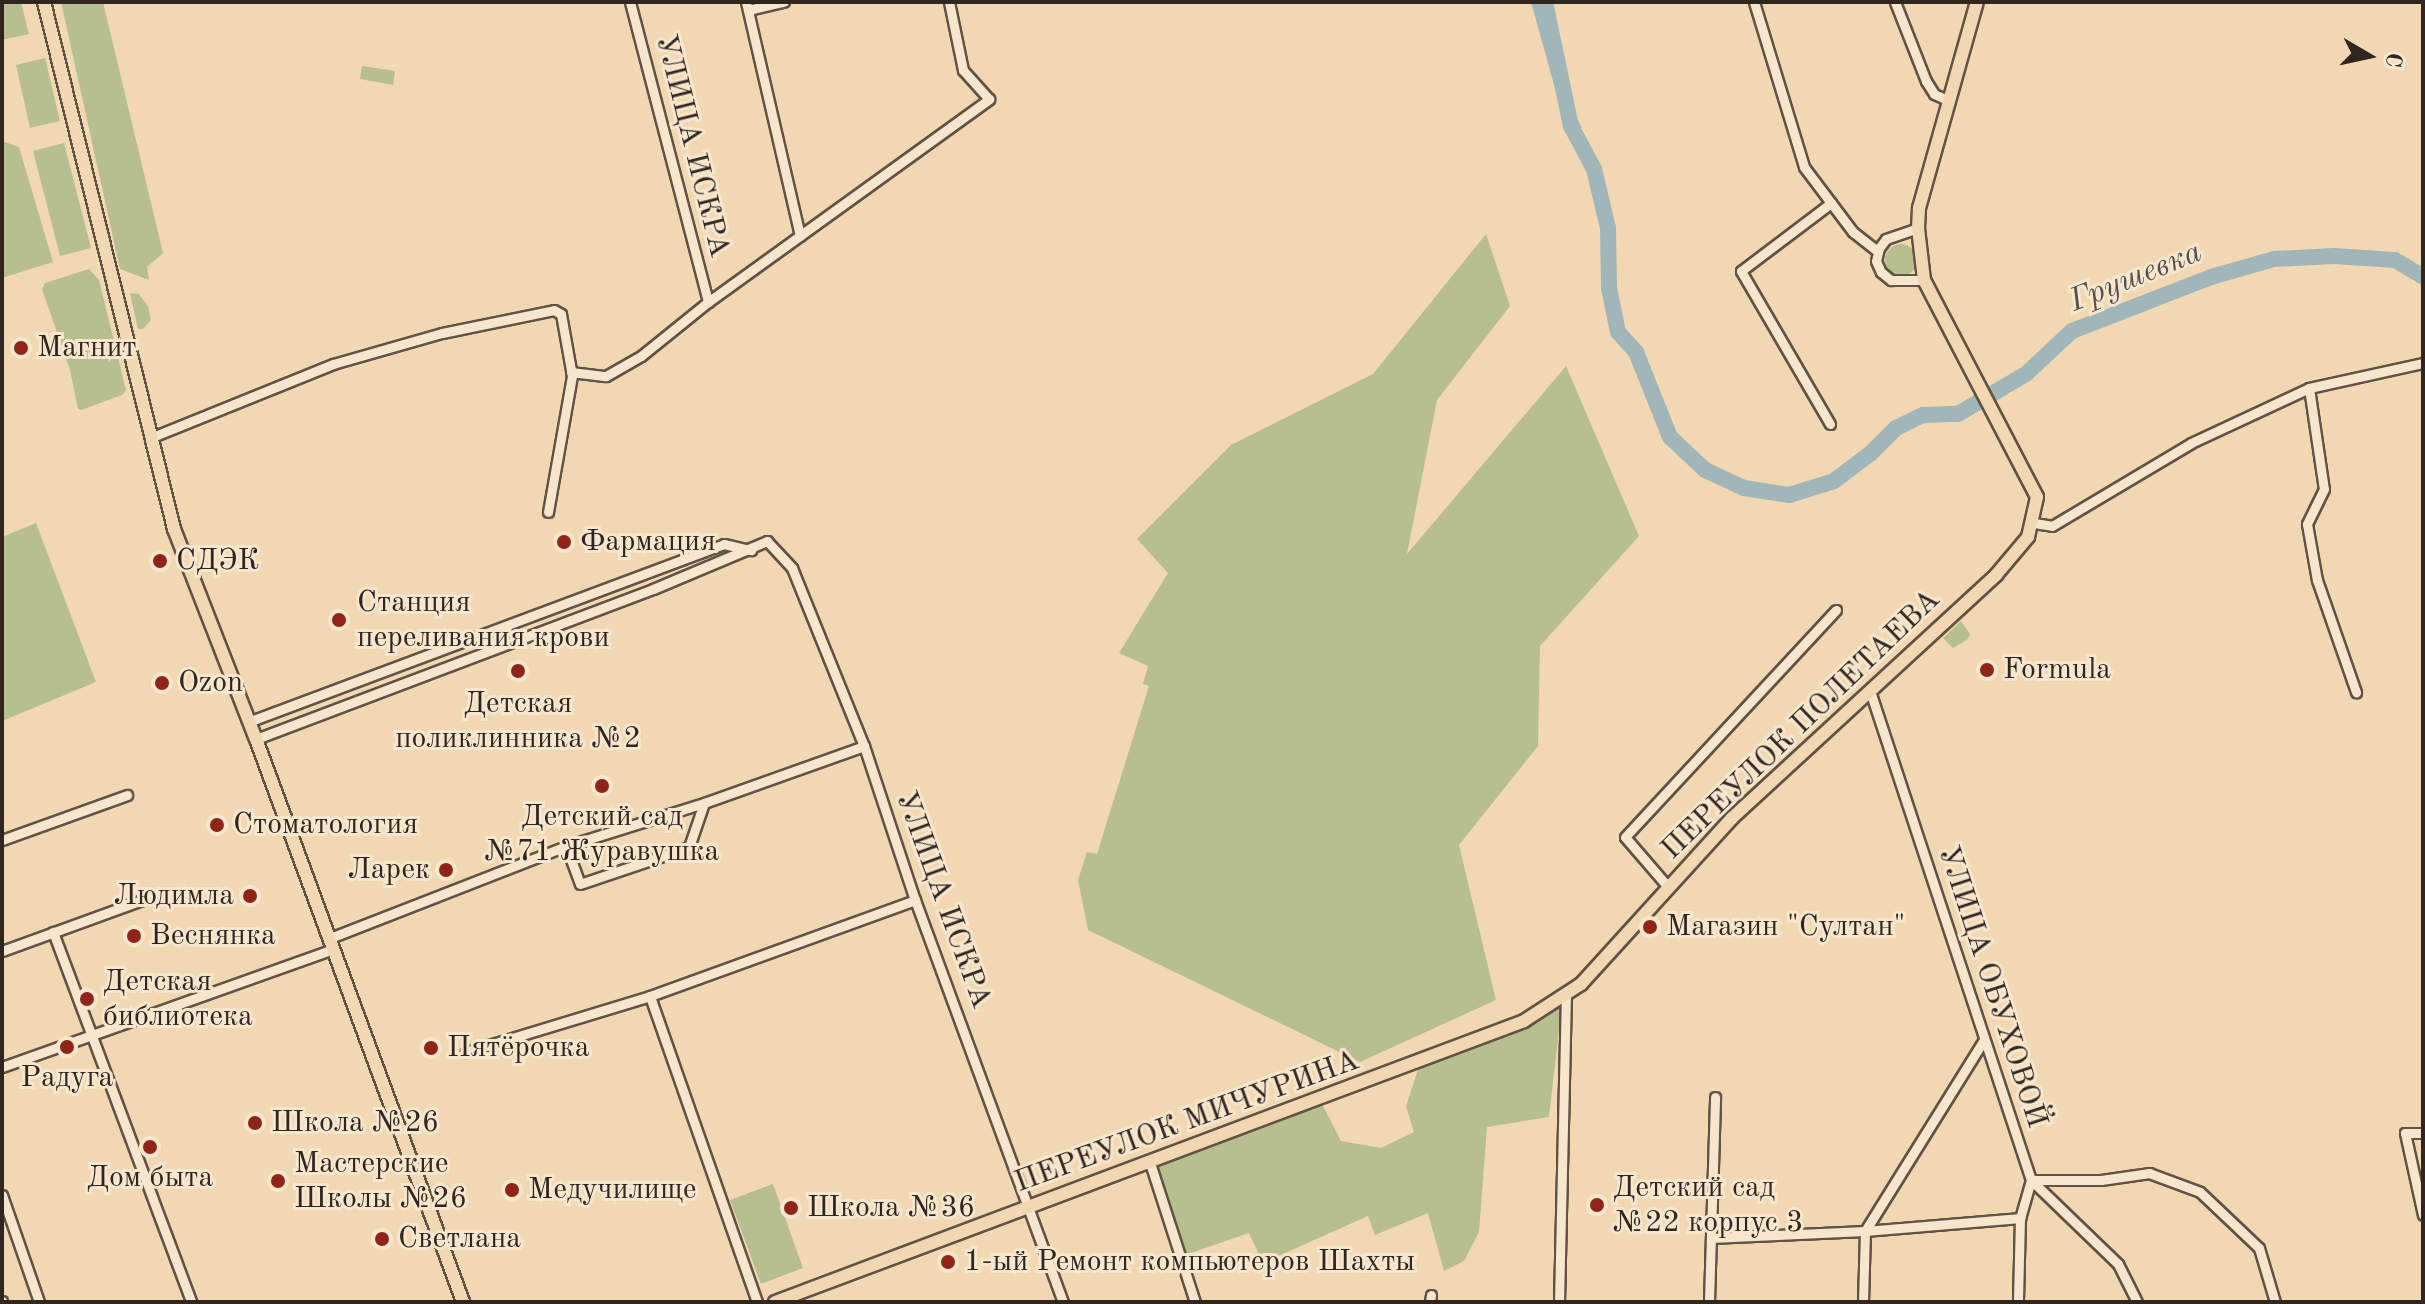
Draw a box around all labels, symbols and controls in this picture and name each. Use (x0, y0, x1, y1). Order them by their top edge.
north arrow (2329, 16, 2409, 96)
street label: УЛИЦА ИСКРА (647, 31, 737, 261)
text: С (2381, 51, 2405, 69)
water label: Грушевка (2064, 234, 2208, 322)
place label: Магнит (37, 330, 137, 366)
marker: Магнит (12, 339, 30, 357)
place label: Фармация (580, 524, 716, 560)
marker: Фармация (555, 533, 573, 551)
place label: СДЭК (176, 543, 259, 579)
marker: СДЭК (151, 552, 169, 570)
street label: ПЕРЕУЛОК ПОЛЕТАЕВА (1654, 582, 1948, 868)
place label: Станция переливания крови (357, 585, 610, 656)
marker: Станция переливания крови (328, 609, 350, 631)
place label: Formula (2003, 652, 2111, 688)
marker: Детская поликлинника №2 (507, 660, 529, 682)
marker: Formula (1978, 661, 1996, 679)
place label: Ozon (178, 665, 243, 701)
marker: Ozon (153, 674, 171, 692)
place label: Детская поликлинника №2 (395, 686, 641, 756)
marker: Детский сад №71 Журавушка (593, 777, 611, 795)
street label: УЛИЦА ИСКРА (887, 786, 999, 1014)
place label: Детский сад №71 Журавушка (485, 799, 719, 870)
place label: Стоматология (233, 807, 418, 843)
marker: Стоматология (208, 816, 226, 834)
street label: УЛИЦА ОБУХОВОЙ (1929, 841, 2055, 1133)
place label: Ларек (347, 852, 430, 888)
marker: Ларек (437, 861, 455, 879)
place label: Людимла (114, 878, 234, 914)
marker: Людимла (241, 887, 259, 905)
place label: Магазин "Султан" (1666, 909, 1905, 945)
place label: Веснянка (150, 918, 276, 954)
marker: Магазин "Султан" (1641, 918, 1659, 936)
marker: Веснянка (125, 927, 143, 945)
place label: Детская библиотека (103, 964, 253, 1034)
marker: Детская библиотека (78, 990, 96, 1008)
place label: Пятёрочка (447, 1030, 589, 1066)
marker: Радуга (58, 1038, 76, 1056)
marker: Пятёрочка (422, 1039, 440, 1057)
street label: ПЕРЕУЛОК МИЧУРИНА (1010, 1043, 1364, 1201)
place label: Радуга (21, 1060, 113, 1096)
place label: Школа №26 (271, 1105, 439, 1141)
marker: Школа №26 (246, 1114, 264, 1132)
marker: Дом быта (141, 1138, 159, 1156)
place label: Мастерские Школы №26 (294, 1146, 467, 1216)
place label: Дом быта (87, 1160, 213, 1196)
place label: Детский сад №22 корпус 3 (1613, 1170, 1803, 1240)
marker: Мастерские Школы №26 (269, 1172, 287, 1190)
place label: Медучилище (528, 1172, 697, 1208)
marker: Медучилище (503, 1181, 521, 1199)
place label: Школа №36 (807, 1190, 975, 1226)
marker: Детский сад №22 корпус 3 (1588, 1196, 1606, 1214)
marker: Школа №36 (782, 1199, 800, 1217)
place label: Светлана (398, 1221, 521, 1257)
marker: Светлана (373, 1230, 391, 1248)
place label: 1-ый Ремонт компьютеров Шахты (964, 1244, 1415, 1280)
marker: 1-ый Ремонт компьютеров Шахты (939, 1253, 957, 1271)

